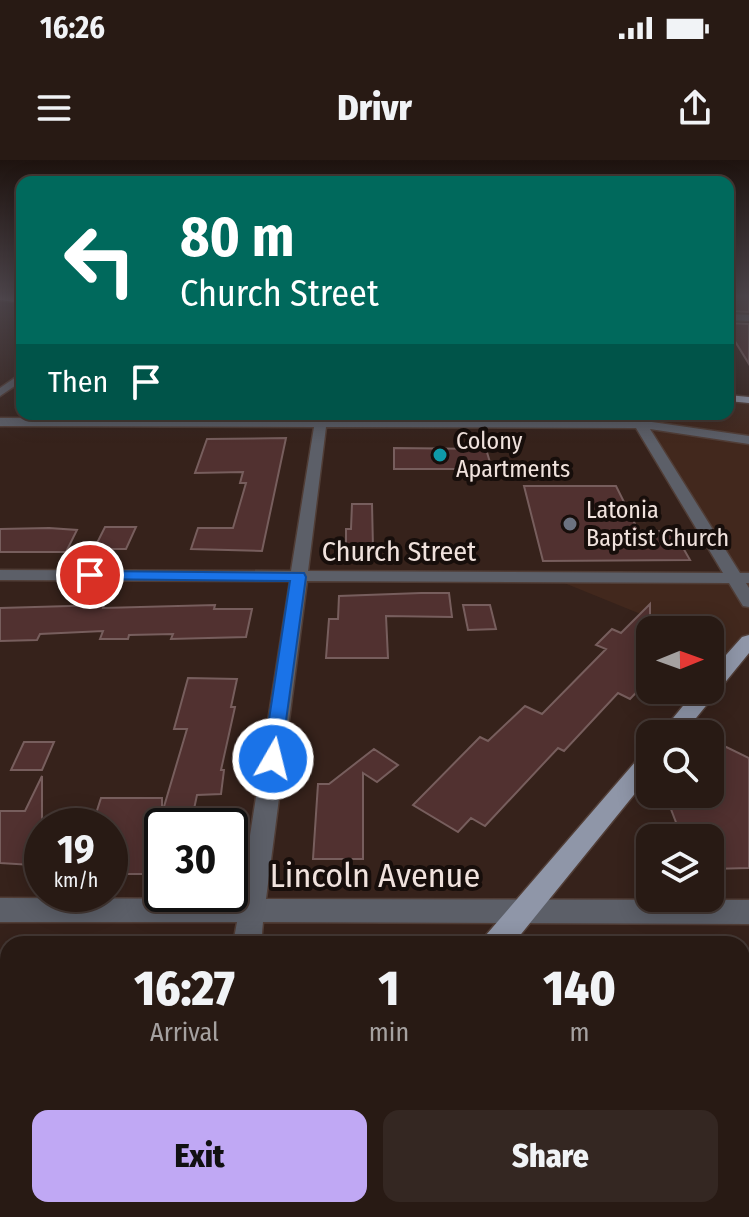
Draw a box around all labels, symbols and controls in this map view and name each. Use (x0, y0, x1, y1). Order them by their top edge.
text: 16:26 (40, 10, 105, 46)
icon: menu (32, 86, 76, 130)
text: Drivr (337, 86, 412, 130)
icon: share (673, 86, 717, 130)
text: 80 m (180, 204, 295, 271)
icon: left (48, 208, 152, 312)
text: Church Street (180, 272, 379, 316)
icon: arrive (124, 360, 168, 404)
text: Then (48, 364, 108, 400)
place label: Colony Apartments (456, 427, 570, 483)
marker: Colony Apartments (431, 446, 449, 464)
place label: Latonia Baptist Church (586, 496, 729, 552)
marker: Latonia Baptist Church (561, 515, 579, 533)
street label: Church Street (322, 535, 477, 568)
pin (56, 541, 124, 609)
icon: arrive (68, 553, 112, 597)
north arrow (636, 616, 724, 704)
map controls (636, 616, 724, 912)
position arrow (231, 717, 315, 801)
button: search (636, 720, 724, 808)
speed limit sign: 30 (144, 808, 248, 912)
button: layers (636, 824, 724, 912)
text: 19 (57, 826, 95, 874)
street label: Lincoln Avenue (270, 855, 480, 896)
text: km/h (54, 868, 98, 892)
text: 16:27 (134, 960, 235, 1018)
text: 1 (379, 960, 399, 1018)
text: 140 (543, 960, 616, 1018)
text: Arrival (150, 1017, 219, 1048)
text: min (369, 1017, 409, 1048)
text: m (570, 1017, 590, 1048)
button: Exit (32, 1110, 367, 1202)
button: Share (383, 1110, 718, 1202)

